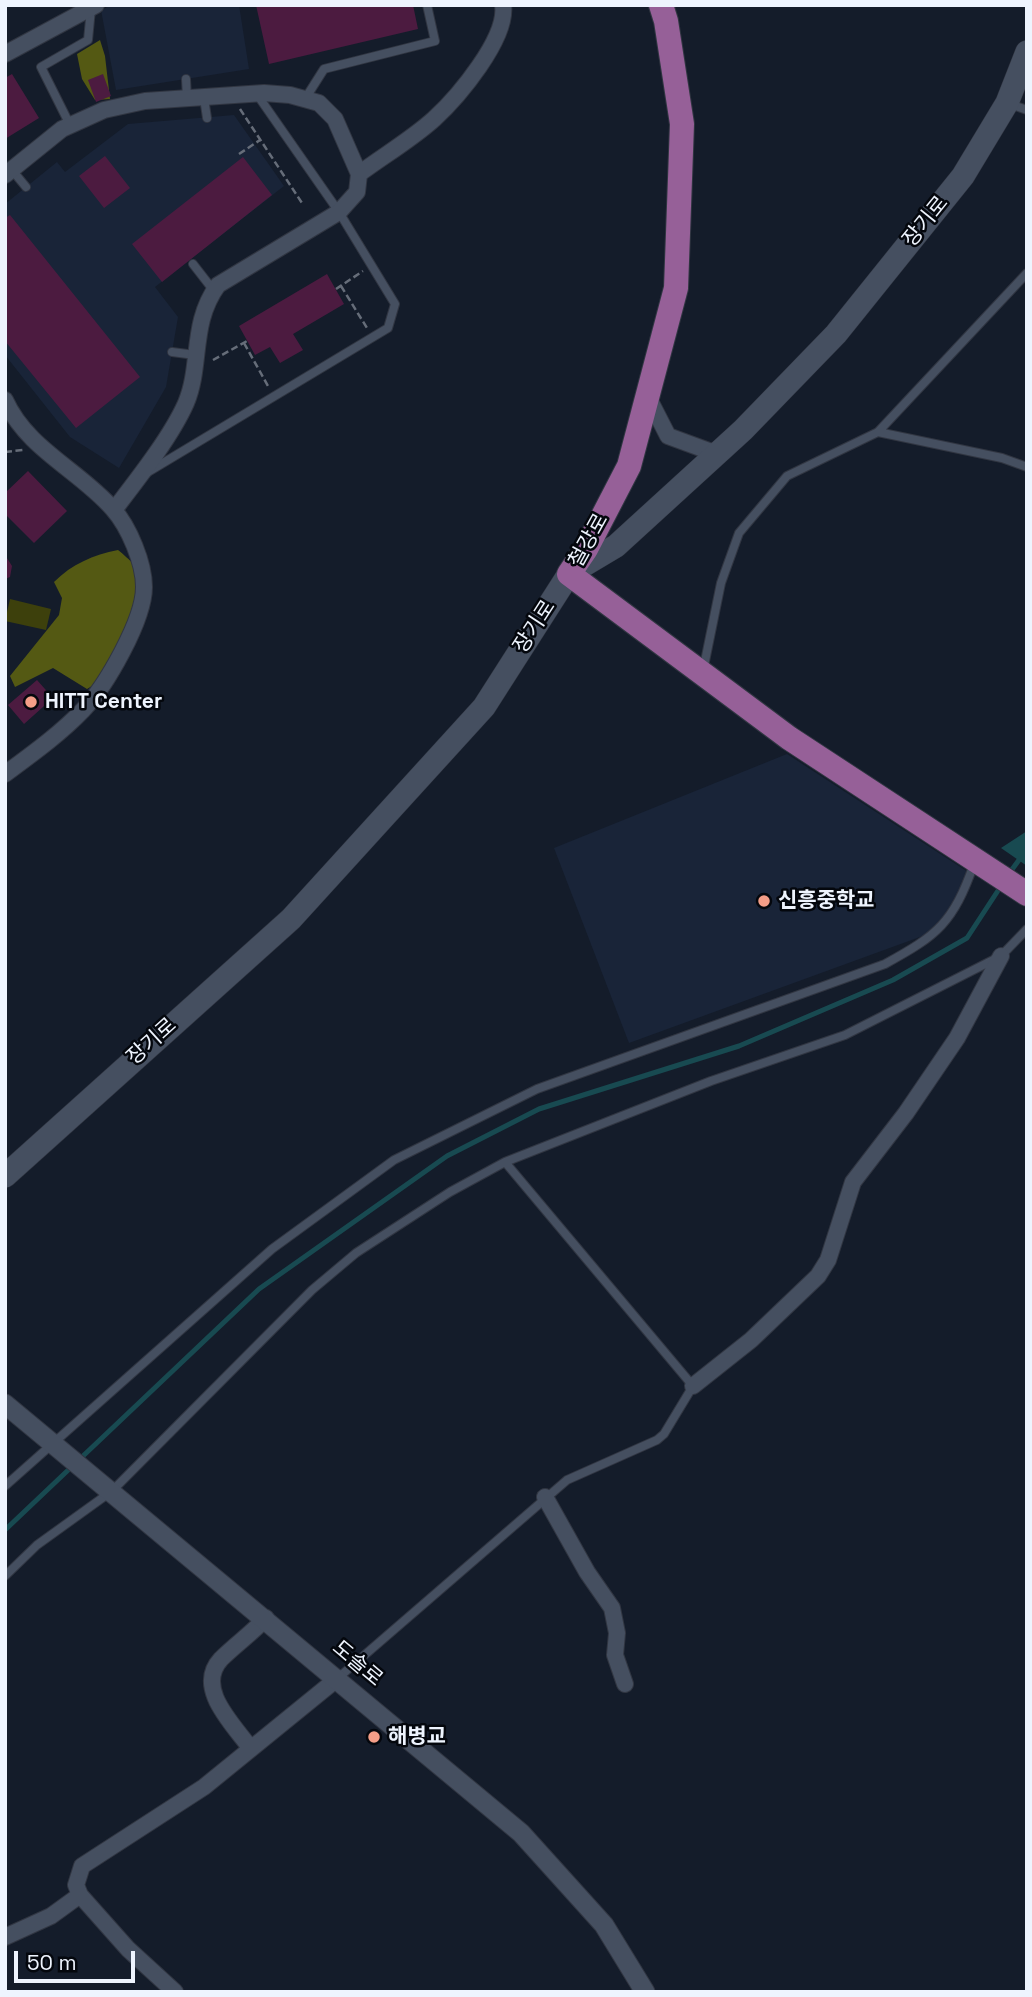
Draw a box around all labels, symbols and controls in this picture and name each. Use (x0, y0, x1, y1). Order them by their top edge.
street label: 장기로 (898, 192, 954, 252)
street label: 철강로 (564, 510, 614, 572)
street label: 장기로 (509, 596, 561, 658)
place label: HITT Center (45, 689, 162, 715)
marker: HITT Center (23, 694, 39, 710)
place label: 신흥중학교 (778, 888, 875, 914)
marker: 신흥중학교 (756, 893, 772, 909)
street label: 장기로 (122, 1013, 182, 1071)
street label: 도솔로 (327, 1636, 387, 1692)
place label: 해병교 (388, 1724, 446, 1750)
marker: 해병교 (366, 1729, 382, 1745)
scale bar (18, 1938, 138, 1982)
text: 50 m (27, 1949, 77, 1976)

